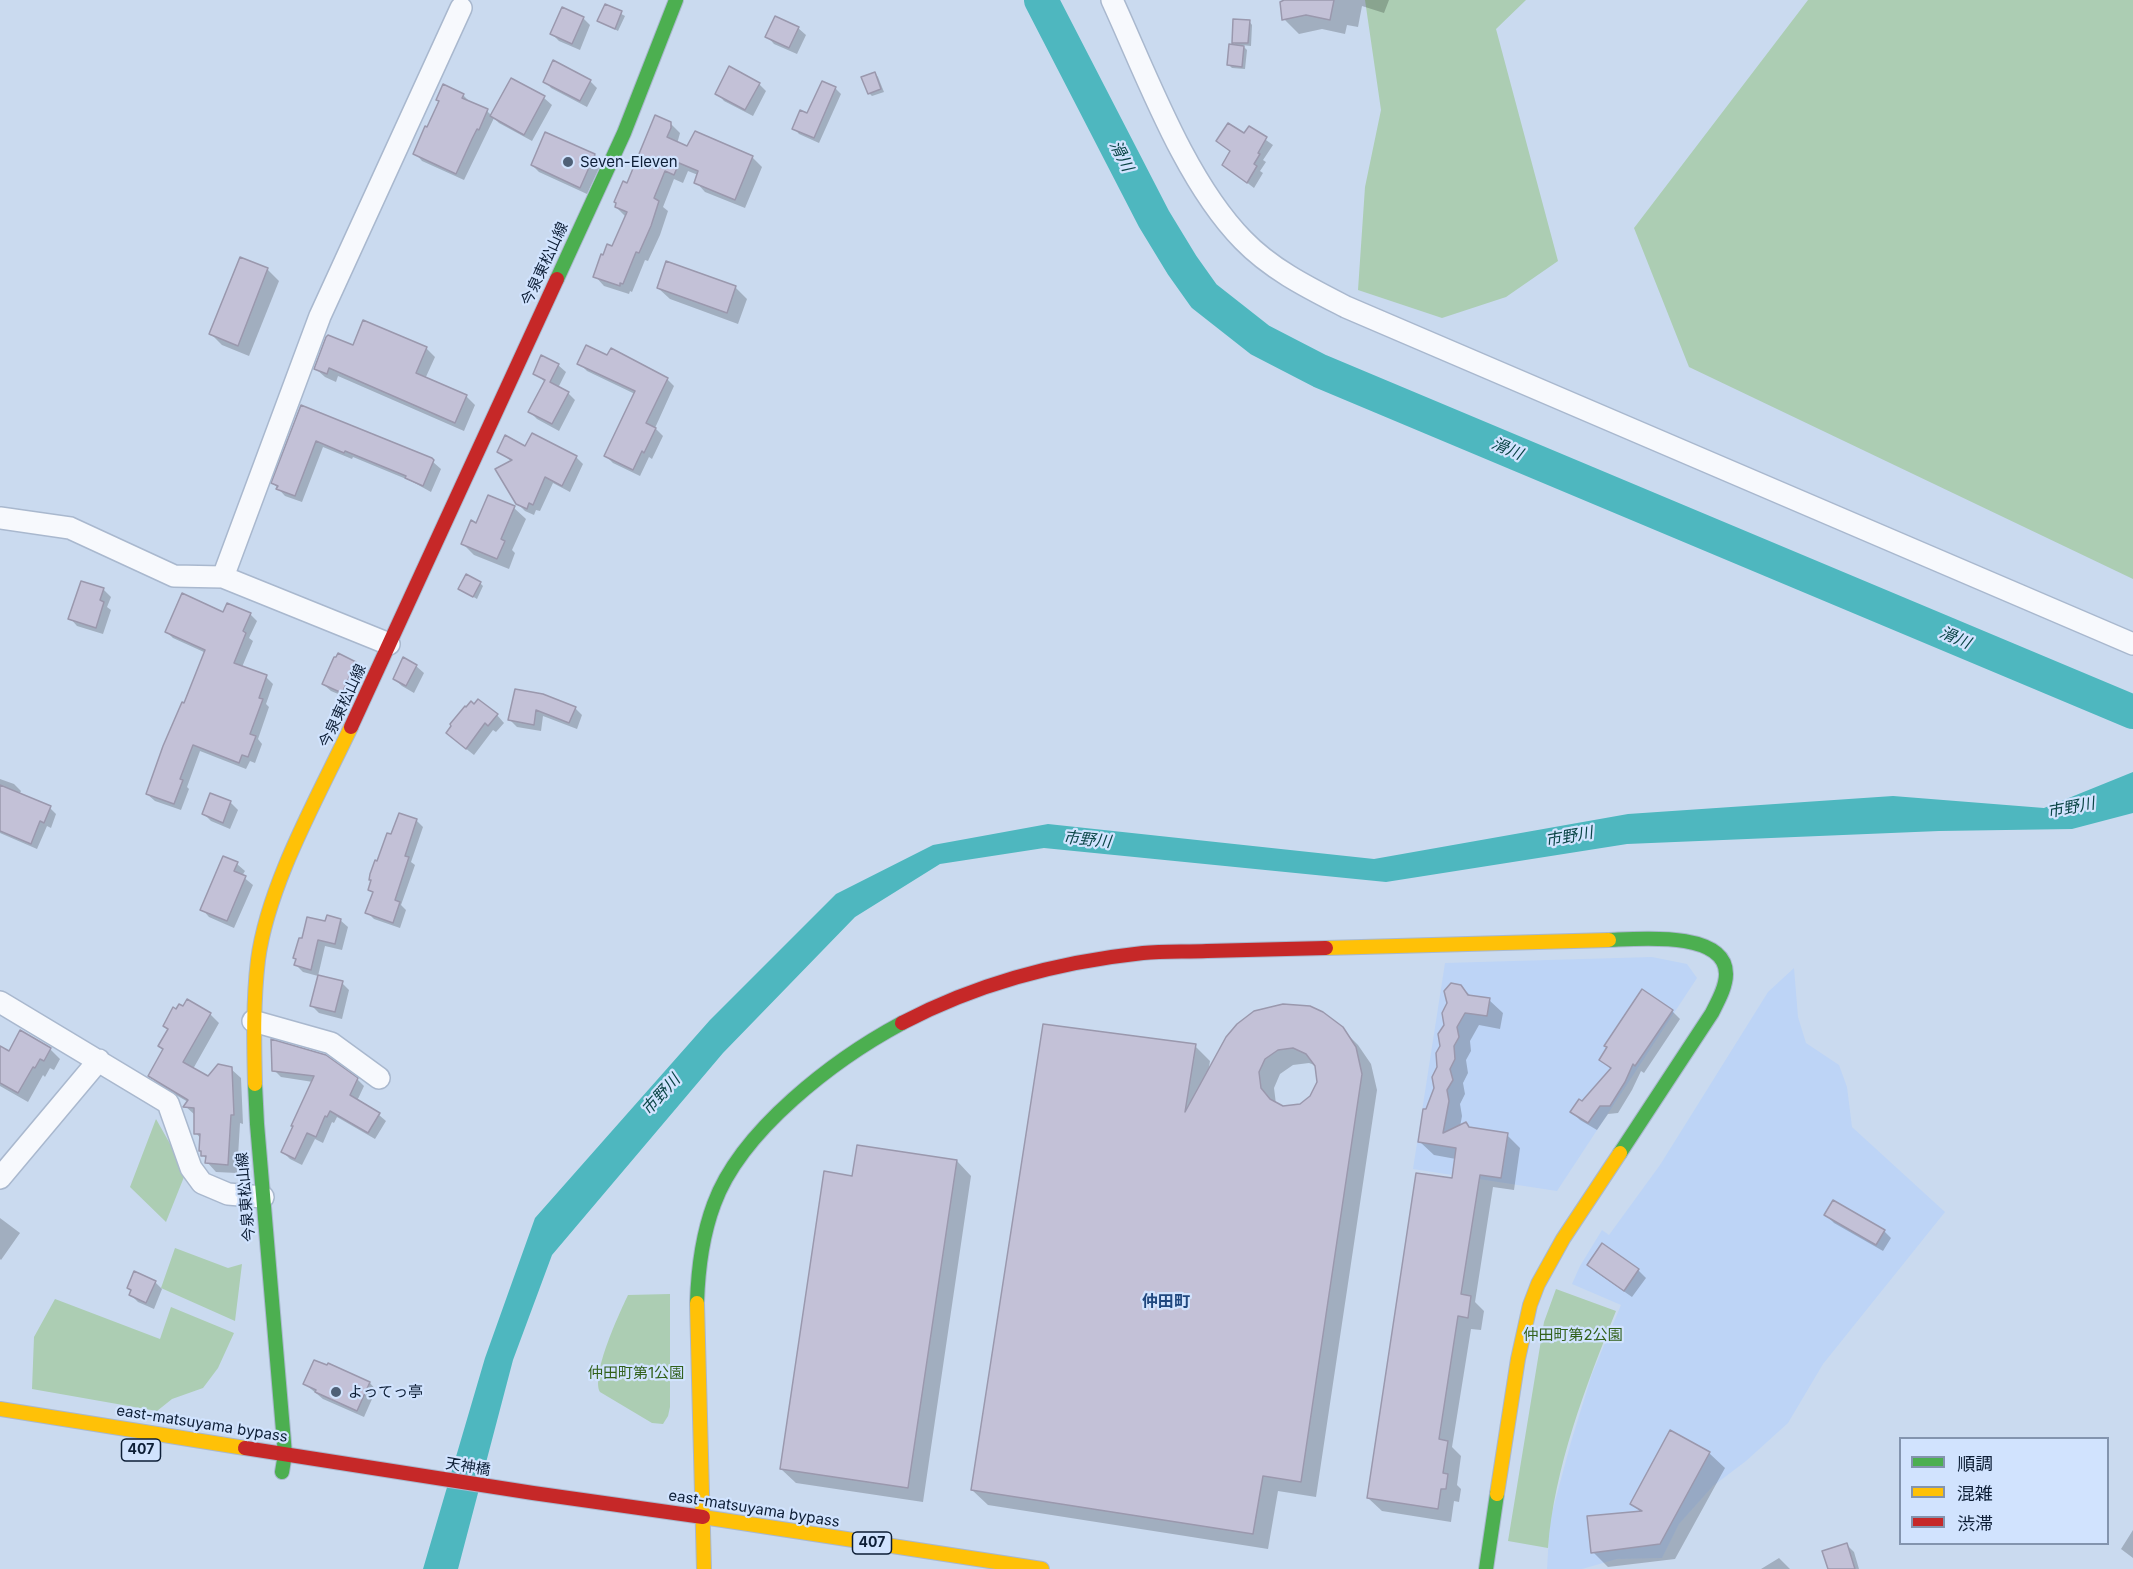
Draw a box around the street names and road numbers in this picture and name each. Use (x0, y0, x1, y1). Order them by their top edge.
street label: 今泉東松山線 (518, 219, 572, 309)
street label: 今泉東松山線 (316, 661, 370, 751)
street label: 今泉東松山線 (233, 1151, 259, 1243)
street label: east-matsuyama bypass (115, 1402, 289, 1446)
road number: 407 (122, 1439, 160, 1461)
street label: 天神橋 (444, 1455, 492, 1479)
street label: east-matsuyama bypass (667, 1487, 841, 1531)
road number: 407 (852, 1532, 892, 1554)

